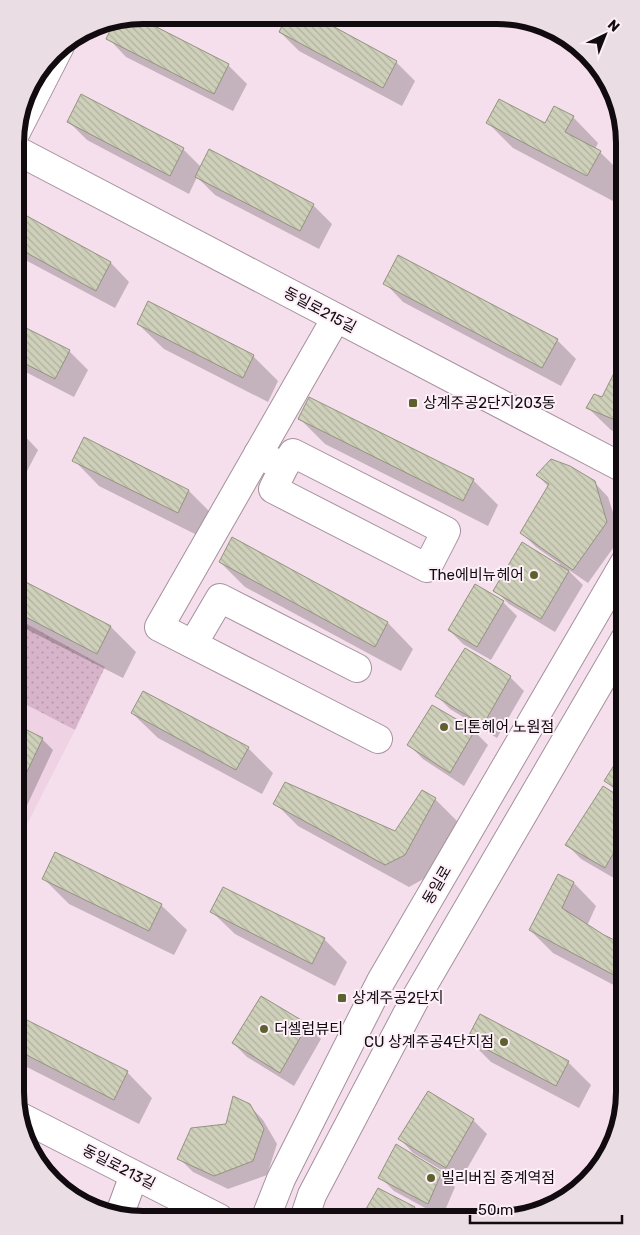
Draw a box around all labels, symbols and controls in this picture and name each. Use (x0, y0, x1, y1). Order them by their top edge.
north arrow (580, 10, 630, 60)
text: N (604, 16, 623, 36)
street label: 동일로215길 (281, 283, 359, 337)
place label: 상계주공2단지203동 (423, 394, 556, 412)
marker: 상계주공2단지203동 (407, 397, 419, 409)
place label: The에비뉴헤어 (429, 566, 524, 584)
marker: The에비뉴헤어 (528, 569, 540, 581)
place label: 디톤헤어 노원점 (454, 718, 554, 736)
marker: 디톤헤어 노원점 (438, 721, 450, 733)
street label: 동일로 (419, 863, 455, 907)
place label: 상계주공2단지 (352, 989, 444, 1007)
marker: 상계주공2단지 (336, 992, 348, 1004)
place label: 더셀럽뷰티 (274, 1020, 343, 1038)
marker: 더셀럽뷰티 (258, 1023, 270, 1035)
place label: CU 상계주공4단지점 (364, 1033, 494, 1051)
marker: CU 상계주공4단지점 (498, 1036, 510, 1048)
street label: 동일로213길 (80, 1141, 158, 1193)
place label: 빌리버짐 중계역점 (441, 1169, 555, 1187)
marker: 빌리버짐 중계역점 (425, 1172, 437, 1184)
scale bar (470, 1192, 622, 1224)
text: 50 m (478, 1201, 513, 1219)

